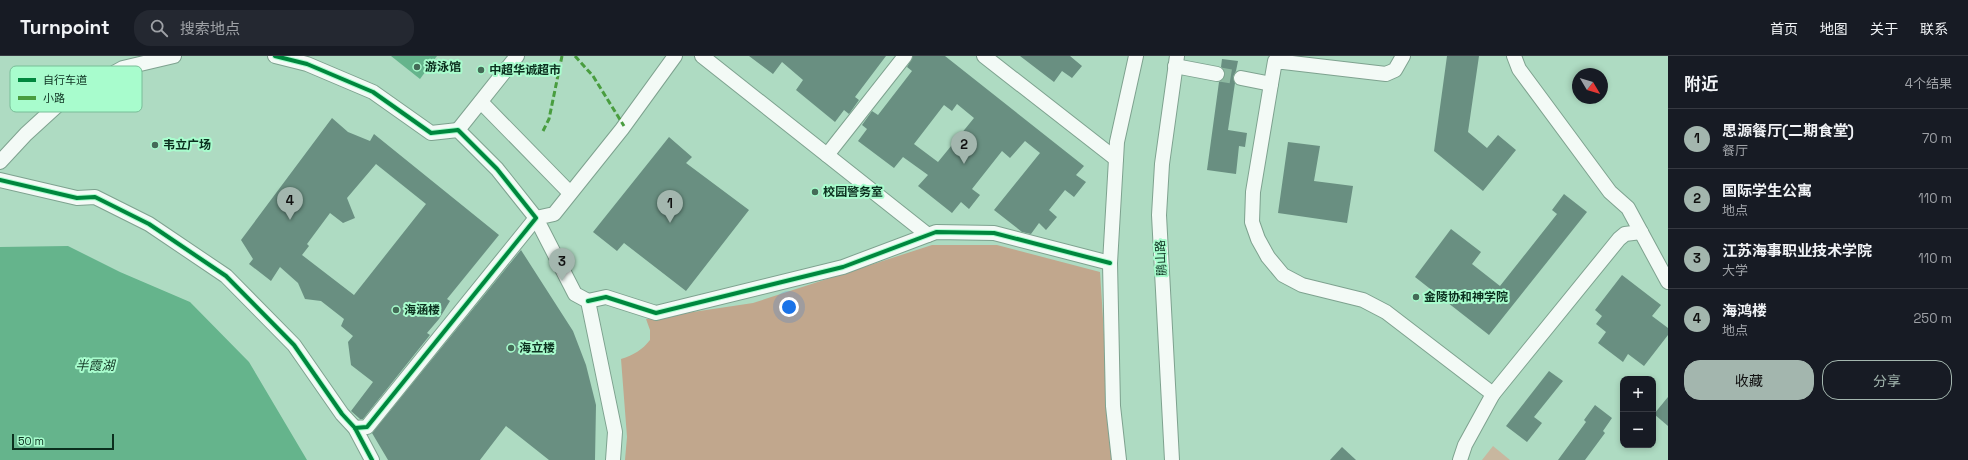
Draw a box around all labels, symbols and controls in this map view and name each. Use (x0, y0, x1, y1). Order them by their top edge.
search box (134, 10, 414, 46)
text: Turnpoint (20, 15, 110, 40)
icon: search (148, 17, 170, 39)
text: 搜索地点 (180, 19, 240, 38)
text: 首页 (1770, 20, 1798, 38)
text: 地图 (1820, 20, 1848, 38)
text: 关于 (1870, 20, 1898, 38)
text: 联系 (1920, 20, 1948, 38)
place label: 游泳馆 (425, 59, 461, 75)
marker: 游泳馆 (412, 62, 422, 72)
place label: 中超华诚超市 (489, 62, 561, 78)
marker: 中超华诚超市 (476, 65, 486, 75)
legend (10, 66, 142, 112)
north arrow (1572, 68, 1608, 104)
text: 自行车道 (43, 73, 87, 87)
text: 附近 (1684, 73, 1718, 95)
text: 4个结果 (1905, 75, 1952, 92)
text: 小路 (43, 91, 65, 105)
text: 思源餐厅(二期食堂) (1722, 121, 1854, 140)
text: 1 (1694, 130, 1700, 147)
text: 70 m (1922, 130, 1952, 147)
pin: 2 (951, 131, 977, 164)
place label: 韦立广场 (163, 137, 211, 153)
marker: 韦立广场 (150, 140, 160, 150)
text: 餐厅 (1722, 142, 1748, 159)
text: 国际学生公寓 (1722, 181, 1812, 200)
place label: 校园警务室 (823, 184, 883, 200)
pin: 4 (277, 187, 303, 220)
marker: 校园警务室 (810, 187, 820, 197)
pin: 1 (657, 190, 683, 223)
text: 2 (1693, 190, 1701, 207)
text: 110 m (1918, 190, 1952, 207)
text: 地点 (1722, 202, 1748, 219)
street label: 鹏山路 (1152, 240, 1170, 276)
text: 江苏海事职业技术学院 (1722, 241, 1872, 260)
pin: 3 (549, 248, 575, 281)
text: 3 (1693, 250, 1701, 267)
text: 110 m (1918, 250, 1952, 267)
text: 大学 (1722, 262, 1748, 279)
place label: 金陵协和神学院 (1424, 289, 1508, 305)
marker: 金陵协和神学院 (1411, 292, 1421, 302)
your location (779, 297, 799, 317)
text: 海鸿楼 (1722, 301, 1767, 320)
place label: 海涵楼 (404, 302, 440, 318)
marker: 海涵楼 (391, 305, 401, 315)
text: 4 (1693, 310, 1701, 327)
text: 250 m (1914, 310, 1952, 327)
text: 地点 (1722, 322, 1748, 339)
place label: 海立楼 (519, 340, 555, 356)
marker: 海立楼 (506, 343, 516, 353)
water label: 半霞湖 (75, 357, 116, 374)
button: 收藏 (1684, 360, 1814, 400)
button: 分享 (1822, 360, 1952, 400)
map controls (1620, 376, 1656, 448)
button: + (1620, 376, 1656, 412)
button: − (1620, 412, 1656, 448)
scale bar (12, 432, 114, 451)
text: 50 m (18, 434, 44, 448)

